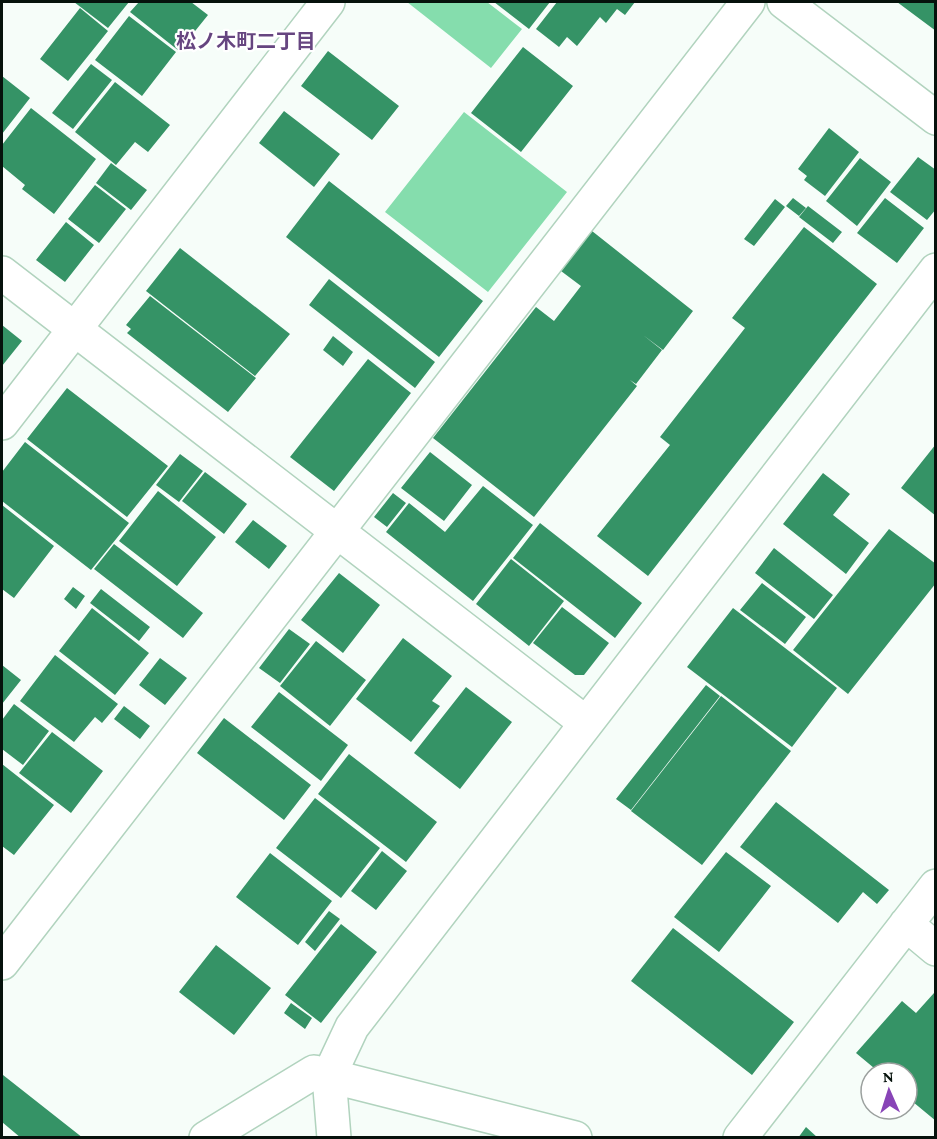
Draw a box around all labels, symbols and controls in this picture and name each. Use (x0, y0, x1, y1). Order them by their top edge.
district label: 松ノ木町二丁目 (176, 30, 316, 52)
north arrow (859, 1061, 919, 1121)
text: N (882, 1068, 894, 1085)

